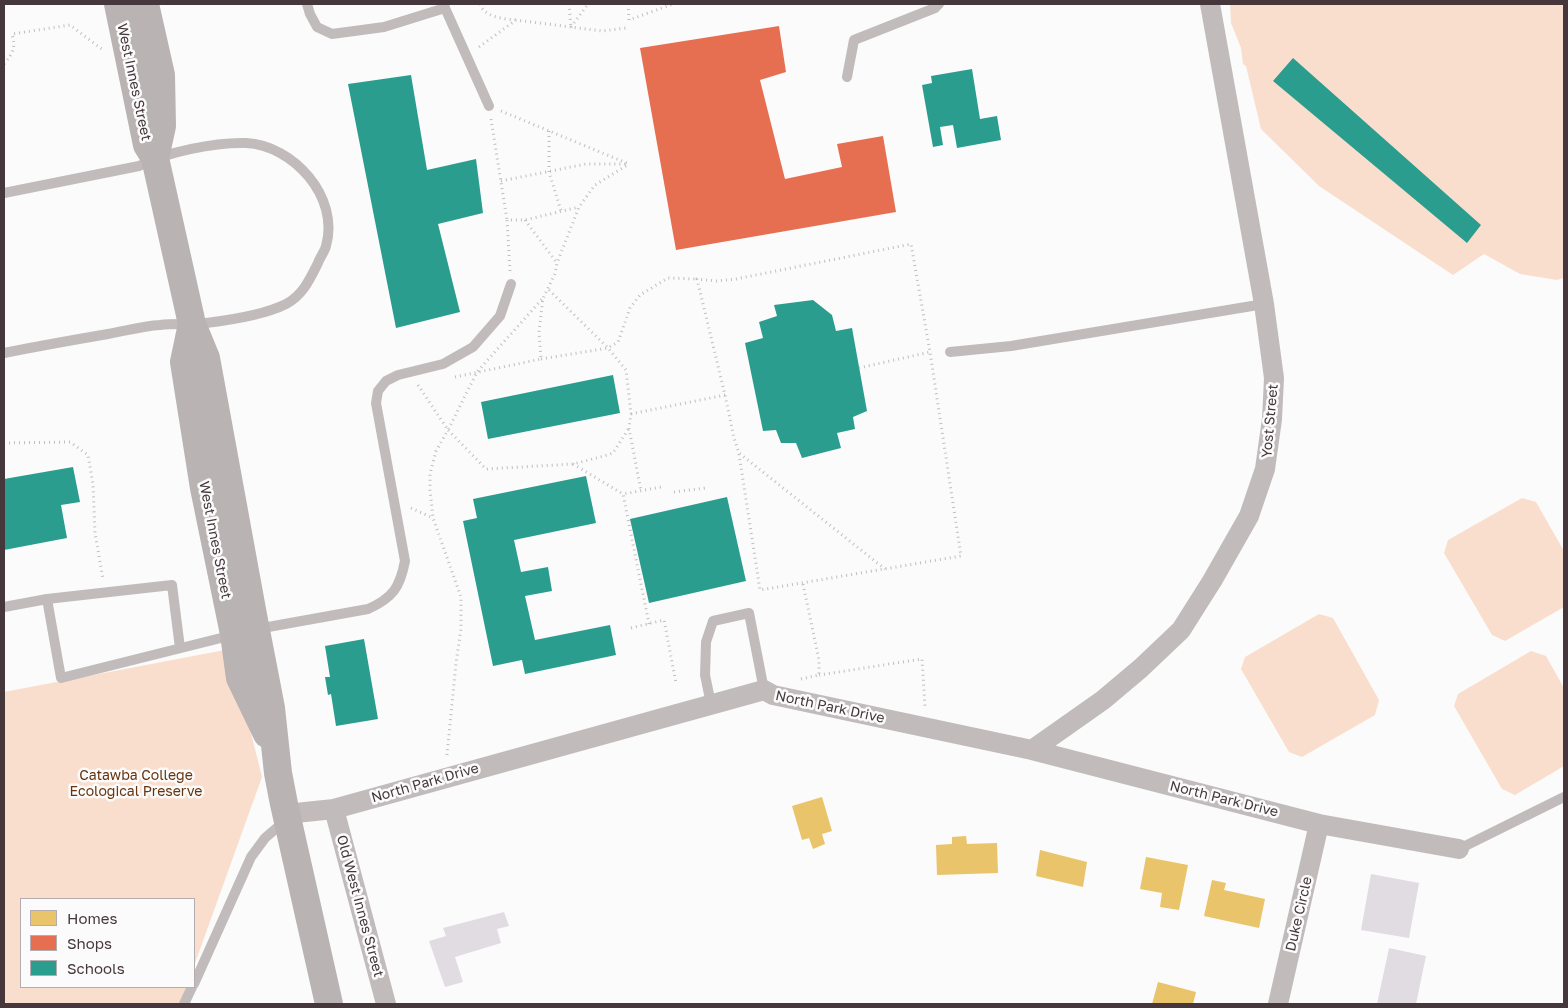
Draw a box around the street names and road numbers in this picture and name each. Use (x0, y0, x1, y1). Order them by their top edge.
street label: West Innes Street (113, 22, 155, 142)
street label: Yost Street (1258, 383, 1282, 459)
street label: West Innes Street (195, 480, 235, 600)
street label: North Park Drive (774, 687, 886, 727)
street label: North Park Drive (369, 760, 481, 806)
street label: North Park Drive (1168, 777, 1280, 821)
street label: Old West Innes Street (333, 833, 387, 979)
street label: Duke Circle (1282, 875, 1316, 953)

